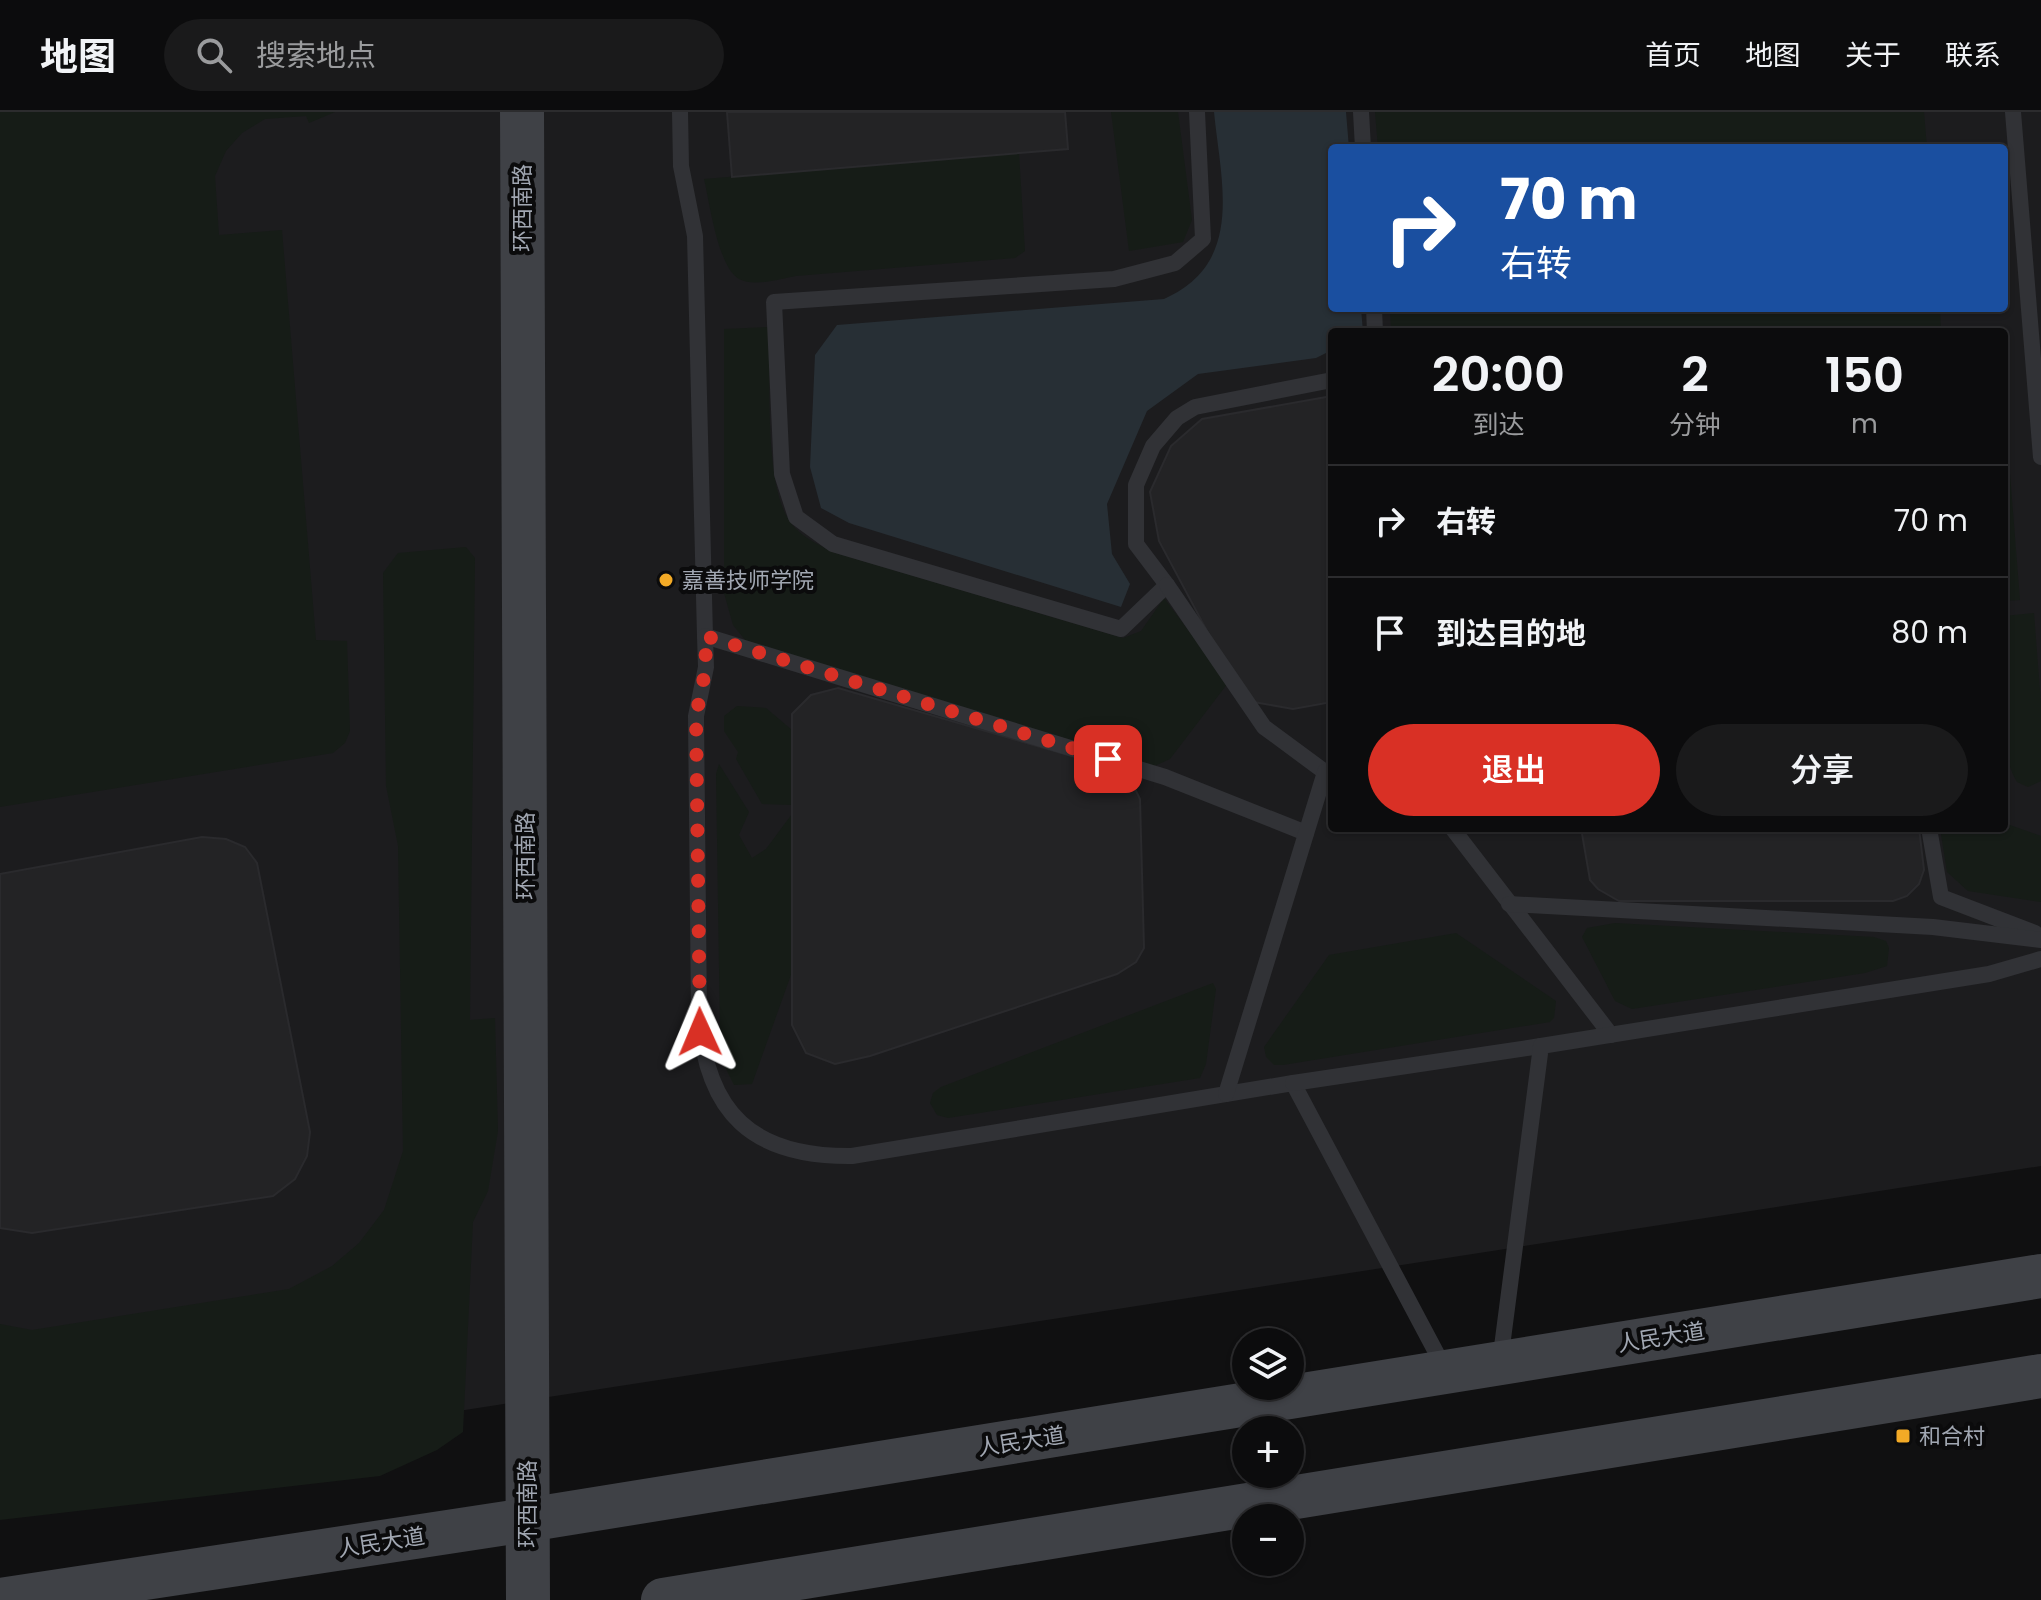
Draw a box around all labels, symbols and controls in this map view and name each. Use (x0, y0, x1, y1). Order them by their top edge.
search box (164, 19, 724, 91)
text: 地图 (40, 30, 116, 83)
icon: search (192, 33, 236, 77)
text: 搜索地点 (256, 34, 376, 77)
text: 首页 (1645, 36, 1701, 75)
text: 地图 (1745, 36, 1801, 75)
text: 关于 (1845, 36, 1901, 75)
text: 联系 (1945, 36, 2001, 75)
text: 70 m (1500, 160, 1638, 239)
street label: 环西南路 (507, 164, 538, 252)
icon: right (1368, 176, 1472, 280)
text: 右转 (1500, 238, 1572, 289)
text: 20:00 (1432, 341, 1565, 408)
text: 2 (1681, 341, 1709, 408)
text: 150 (1825, 342, 1904, 409)
text: m (1851, 406, 1878, 442)
text: 到达 (1472, 407, 1524, 443)
text: 分钟 (1669, 407, 1721, 443)
icon: right (1368, 499, 1412, 543)
text: 70 m (1894, 499, 1968, 542)
text: 右转 (1436, 500, 1496, 543)
place label: 嘉善技师学院 (682, 565, 814, 596)
marker: 嘉善技师学院 (657, 571, 675, 589)
icon: arrive (1368, 611, 1412, 655)
text: 80 m (1891, 611, 1968, 654)
text: 到达目的地 (1436, 612, 1586, 655)
button: 退出 (1368, 724, 1660, 816)
button: 分享 (1676, 724, 1968, 816)
pin (1074, 725, 1142, 793)
icon: arrive (1086, 737, 1130, 781)
street label: 环西南路 (510, 812, 541, 900)
position arrow (658, 990, 742, 1074)
street label: 人民大道 (1615, 1315, 1707, 1360)
map controls (1232, 1328, 1304, 1576)
button: layers (1232, 1328, 1304, 1400)
button: + (1232, 1416, 1304, 1488)
street label: 人民大道 (975, 1419, 1067, 1464)
place label: 和合村 (1919, 1421, 1985, 1452)
marker: 和合村 (1894, 1427, 1912, 1445)
street label: 环西南路 (512, 1460, 543, 1548)
button: − (1232, 1504, 1304, 1576)
street label: 人民大道 (335, 1520, 427, 1565)

